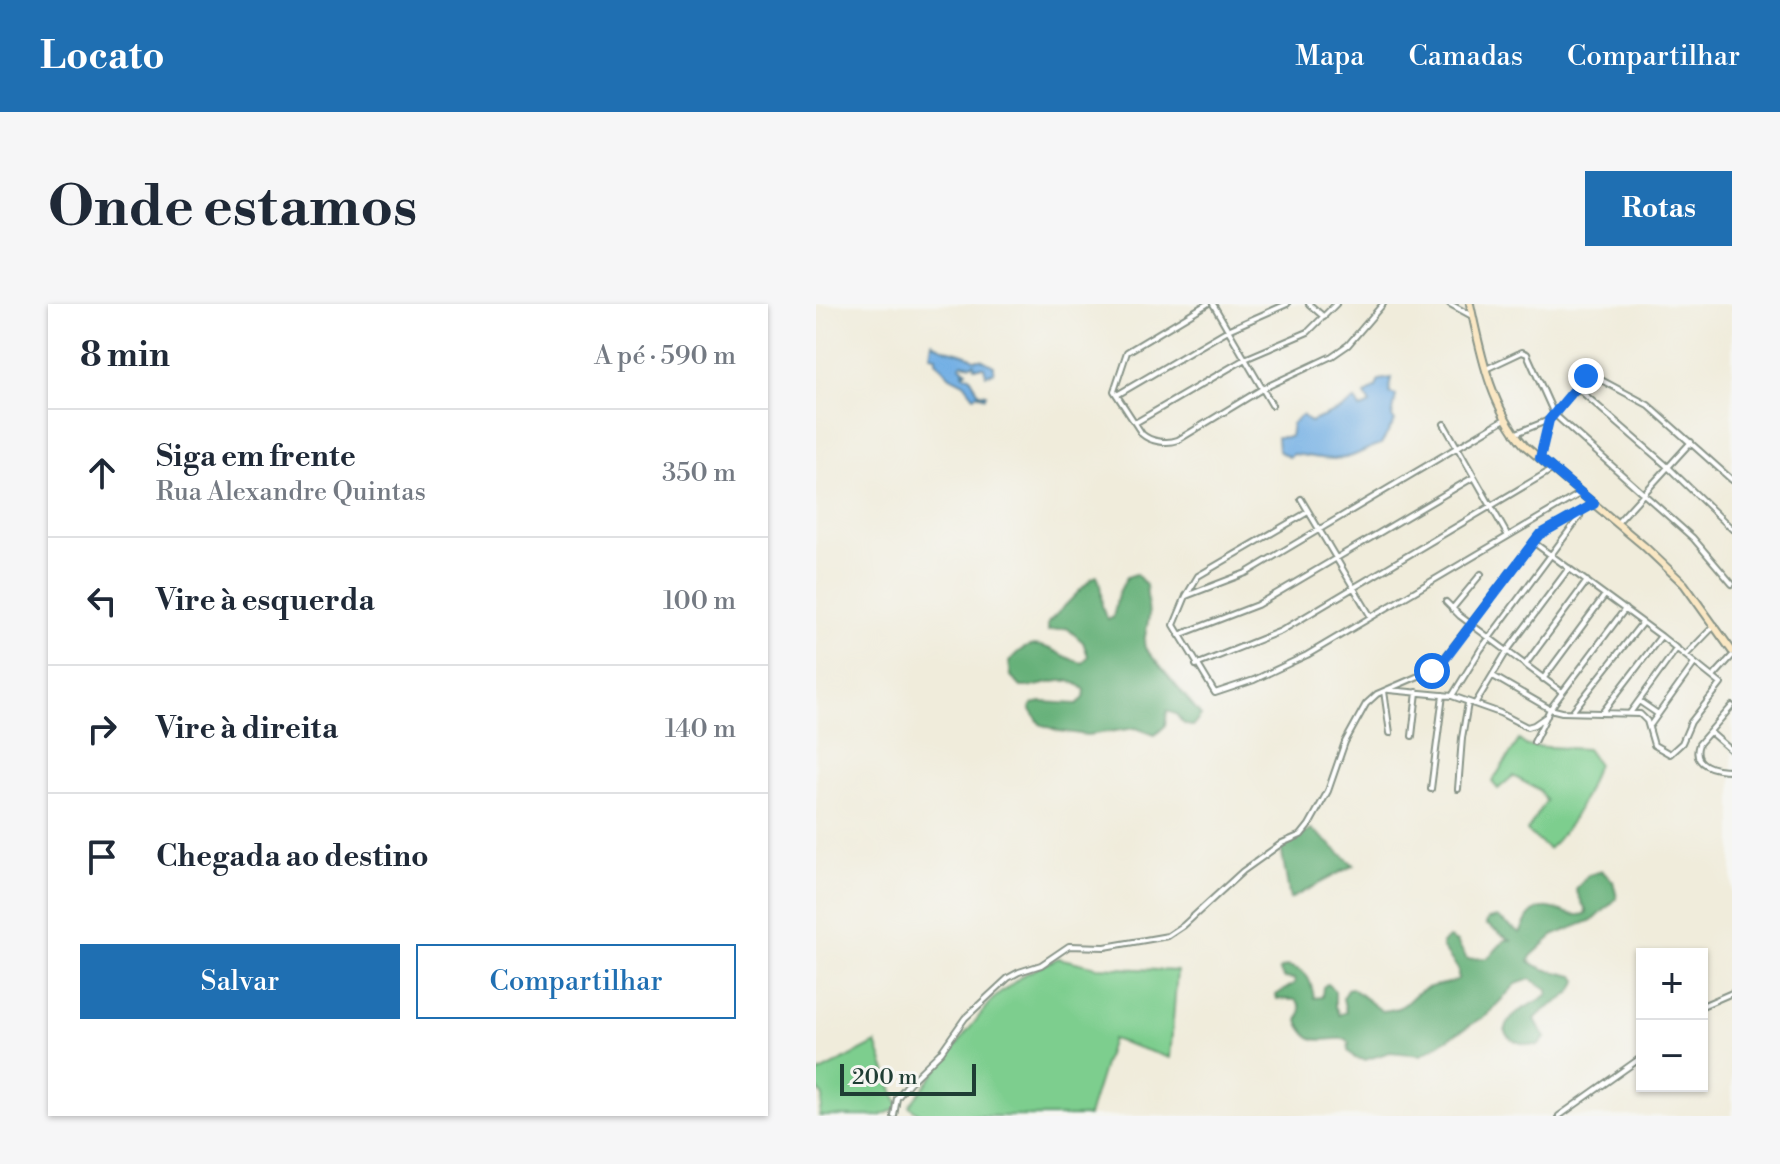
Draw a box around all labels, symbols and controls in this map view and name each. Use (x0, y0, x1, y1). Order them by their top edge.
text: Locato (40, 33, 165, 80)
text: Mapa (1295, 39, 1365, 74)
text: Camadas (1409, 39, 1523, 74)
text: Compartilhar (1567, 39, 1740, 74)
button: Rotas (1585, 171, 1732, 246)
text: Onde estamos (48, 173, 417, 243)
text: 8 min (80, 335, 170, 377)
text: A pé · 590 m (594, 340, 736, 372)
route end (1568, 358, 1604, 394)
text: Siga em frente (156, 438, 356, 476)
icon: ahead (80, 451, 124, 495)
text: 350 m (662, 457, 736, 489)
text: Rua Alexandre Quintas (156, 476, 426, 508)
icon: left (80, 579, 124, 623)
text: Vire à esquerda (156, 582, 375, 620)
text: 100 m (663, 585, 736, 617)
route start (1414, 653, 1450, 689)
icon: right (80, 707, 124, 751)
text: Vire à direita (156, 710, 338, 748)
text: 140 m (665, 713, 736, 745)
icon: arrive (80, 835, 124, 879)
text: Chegada ao destino (156, 838, 429, 876)
button: Salvar (80, 944, 400, 1019)
button: Compartilhar (416, 944, 736, 1019)
map controls (1636, 948, 1708, 1092)
button: + (1636, 948, 1708, 1020)
button: − (1636, 1020, 1708, 1092)
scale bar (840, 1060, 976, 1096)
text: 200 m (852, 1064, 918, 1091)

